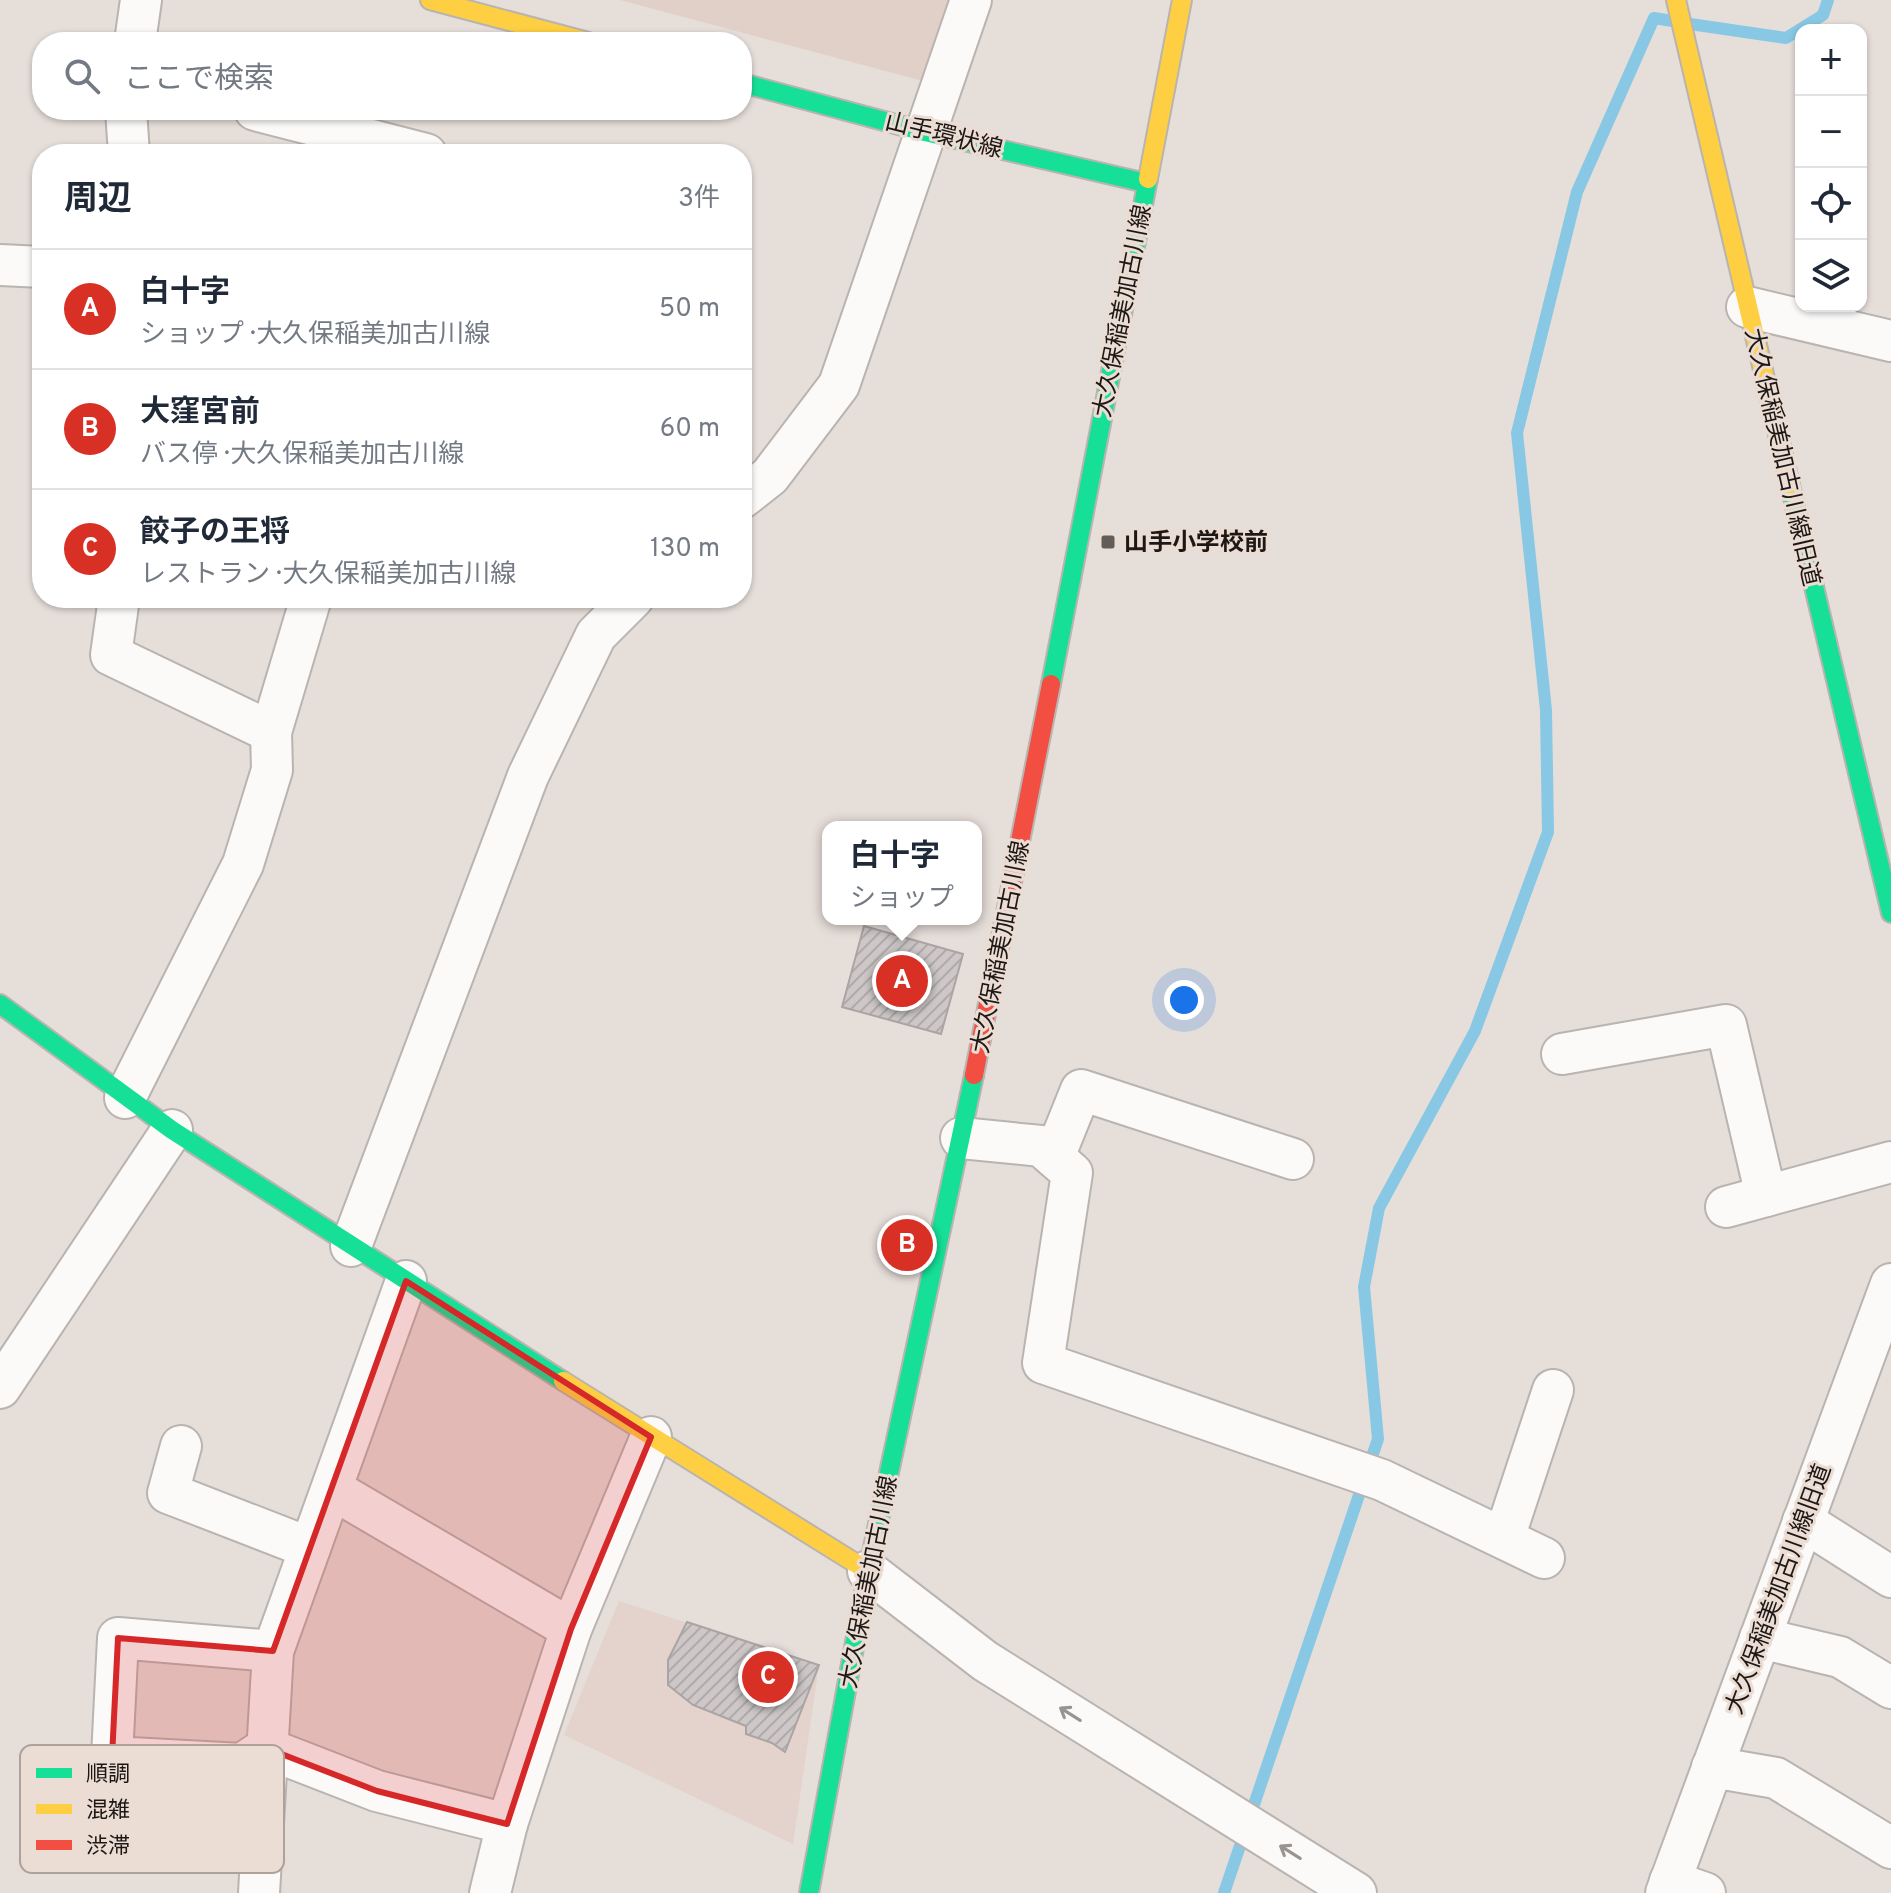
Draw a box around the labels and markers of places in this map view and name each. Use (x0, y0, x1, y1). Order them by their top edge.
place label: 山手小学校前 (1124, 529, 1268, 559)
marker: 山手小学校前 (1099, 533, 1117, 551)
pin: A (876, 951, 928, 1011)
pin: B (881, 1215, 933, 1275)
pin: C (742, 1647, 794, 1707)

